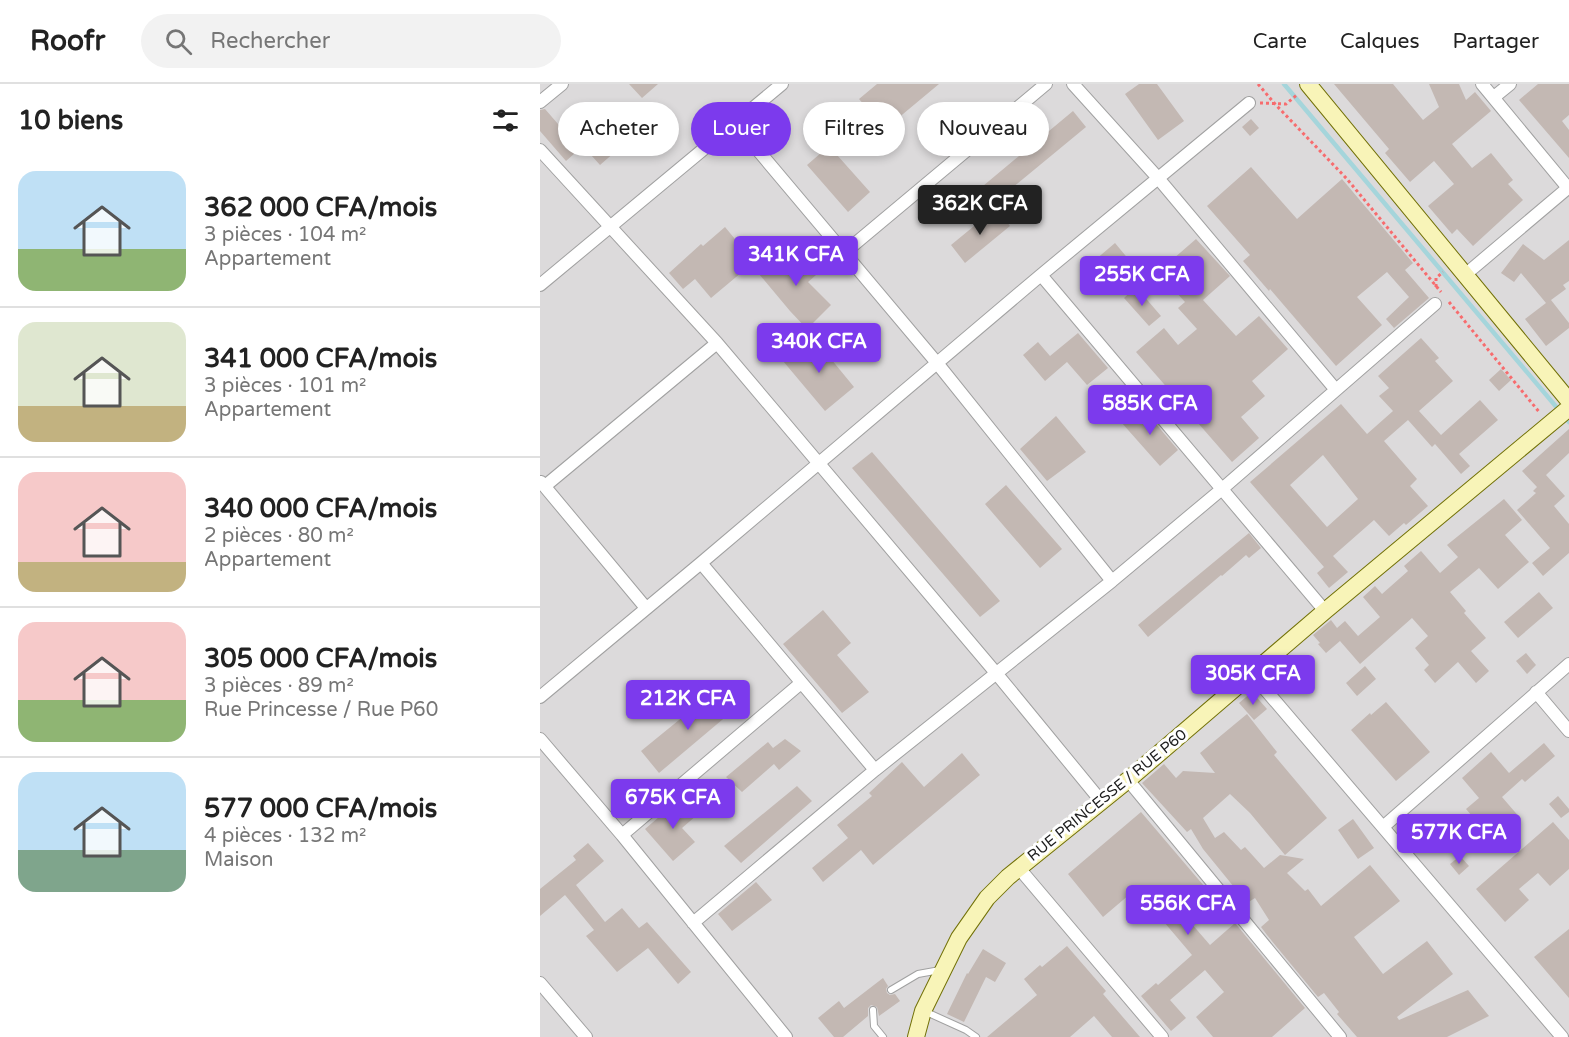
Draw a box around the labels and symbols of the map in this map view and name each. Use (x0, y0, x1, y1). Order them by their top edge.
pin: 362K CFA (918, 185, 1042, 236)
pin: 341K CFA (734, 236, 858, 287)
pin: 255K CFA (1080, 256, 1204, 307)
pin: 340K CFA (757, 323, 881, 374)
pin: 585K CFA (1088, 385, 1212, 436)
pin: 305K CFA (1191, 655, 1315, 706)
pin: 212K CFA (626, 680, 750, 731)
street label: RUE PRINCESSE / RUE P60 (1024, 725, 1190, 865)
pin: 675K CFA (611, 779, 735, 830)
pin: 577K CFA (1397, 814, 1521, 865)
pin: 556K CFA (1126, 885, 1250, 936)

